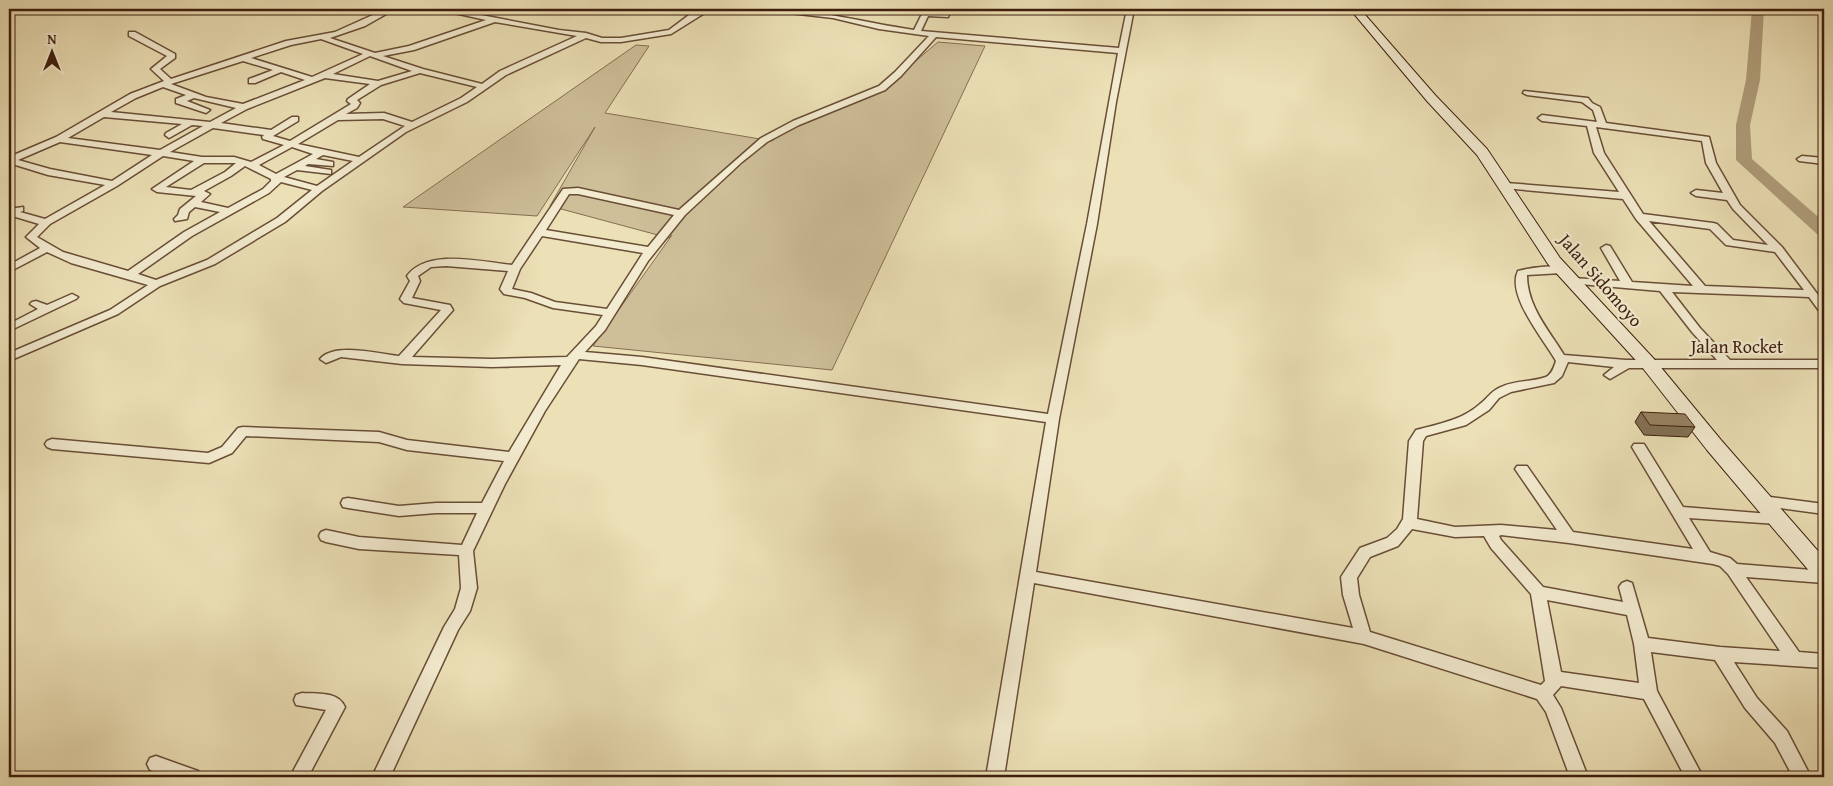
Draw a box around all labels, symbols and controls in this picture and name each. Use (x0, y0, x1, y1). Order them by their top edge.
north arrow (28, 28, 78, 78)
text: N (47, 29, 57, 49)
street label: Jalan Sidomoyo (1551, 226, 1649, 333)
street label: Jalan Rocket (1689, 333, 1784, 360)

